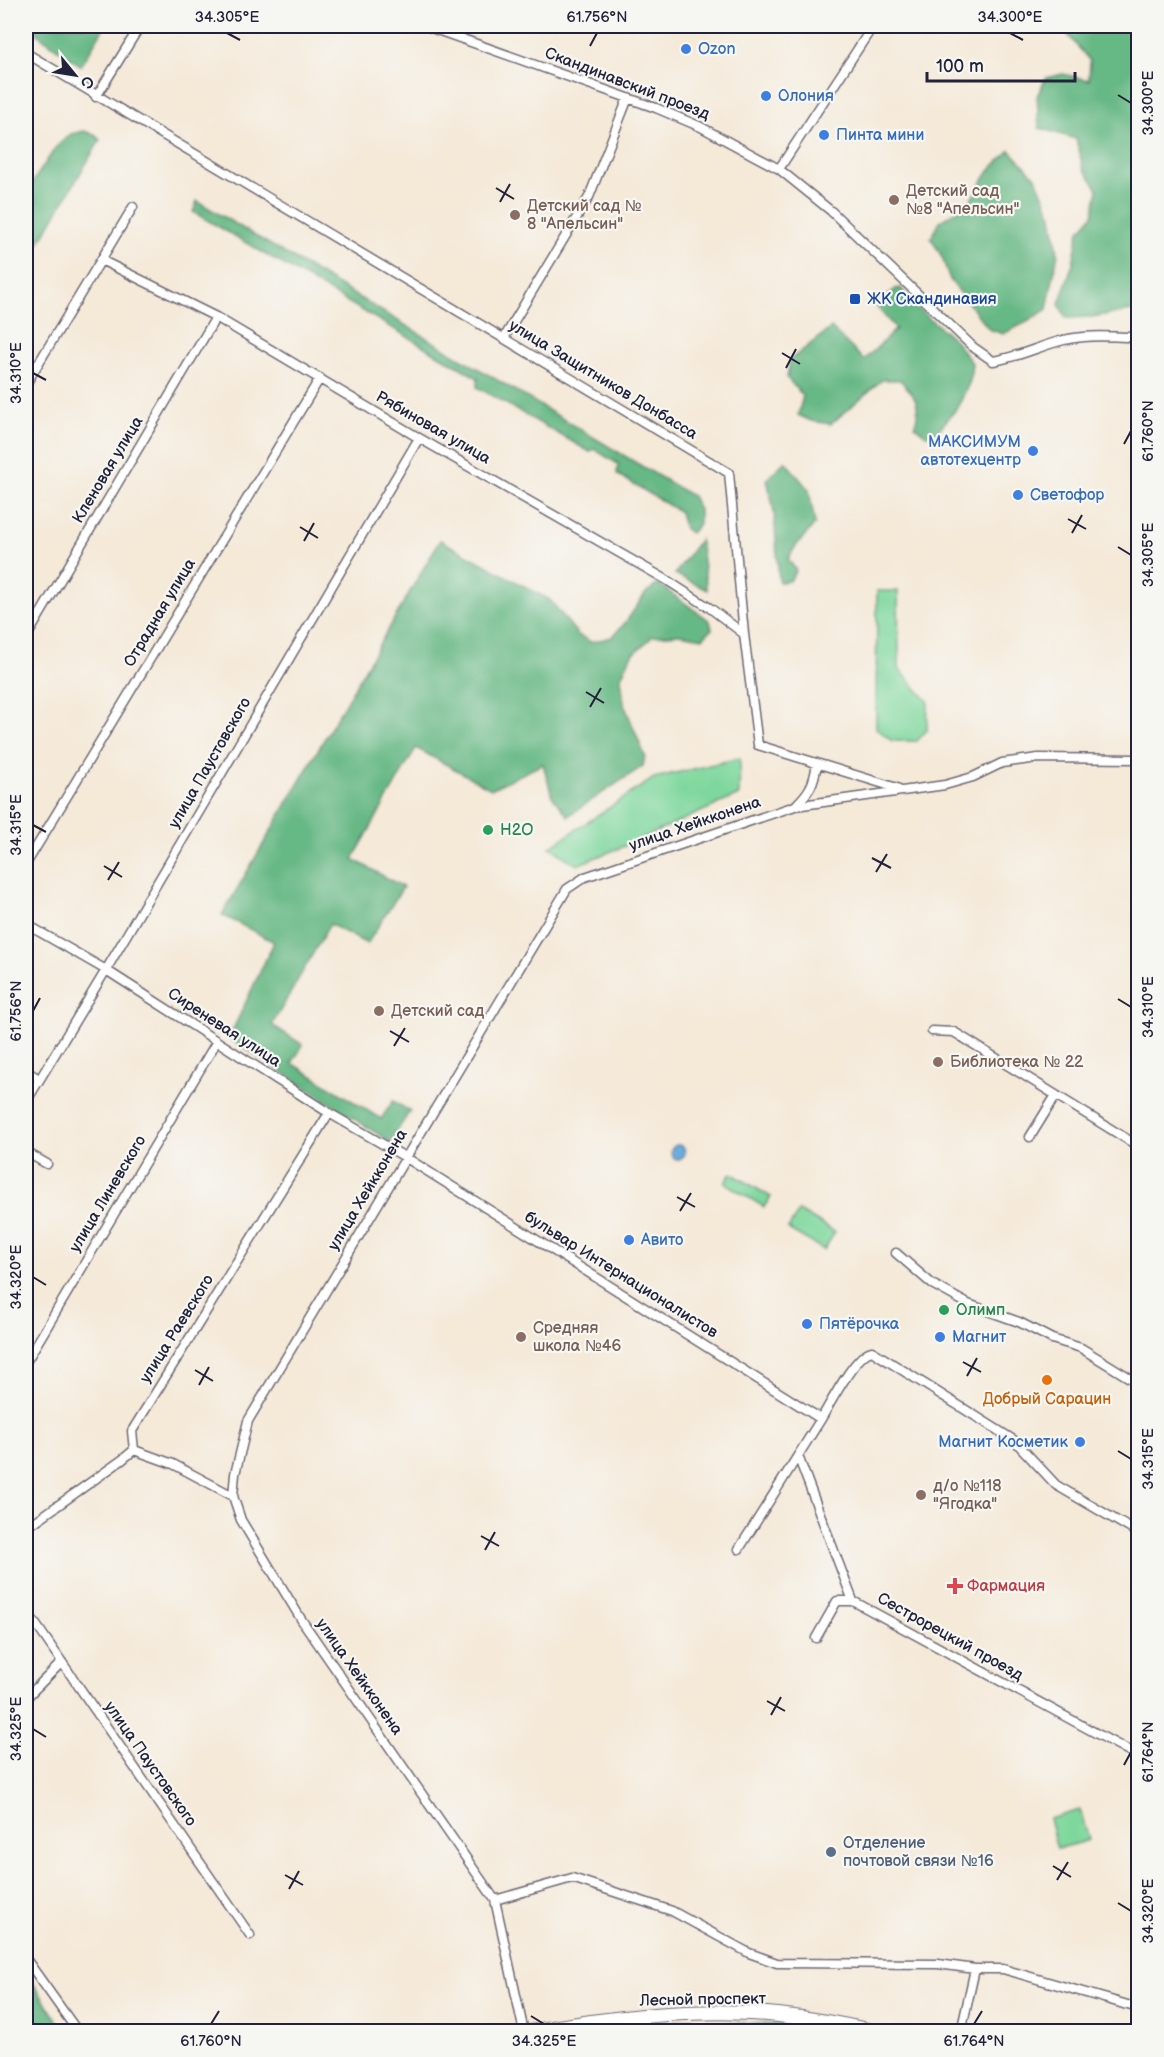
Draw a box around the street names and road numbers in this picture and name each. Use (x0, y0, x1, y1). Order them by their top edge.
street label: Скандинавский проезд (542, 44, 712, 124)
street label: улица Защитников Донбасса (505, 316, 701, 444)
street label: Рябиновая улица (372, 387, 494, 469)
street label: Кленовая улица (69, 413, 148, 527)
street label: Отрадная улица (120, 555, 200, 671)
street label: улица Паустовского (165, 694, 255, 832)
street label: улица Хейкконена (627, 792, 764, 855)
street label: Сиреневая улица (164, 984, 285, 1072)
street label: улица Хейкконена (324, 1126, 412, 1254)
street label: улица Линевского (66, 1132, 150, 1256)
street label: бульвар Интернационалистов (521, 1208, 722, 1343)
street label: улица Раевского (136, 1271, 218, 1387)
street label: Сестрорецкий проезд (874, 1589, 1026, 1685)
street label: улица Хейкконена (312, 1615, 407, 1739)
street label: улица Паустовского (100, 1698, 200, 1830)
street label: Лесной проспект (639, 1989, 767, 2011)

